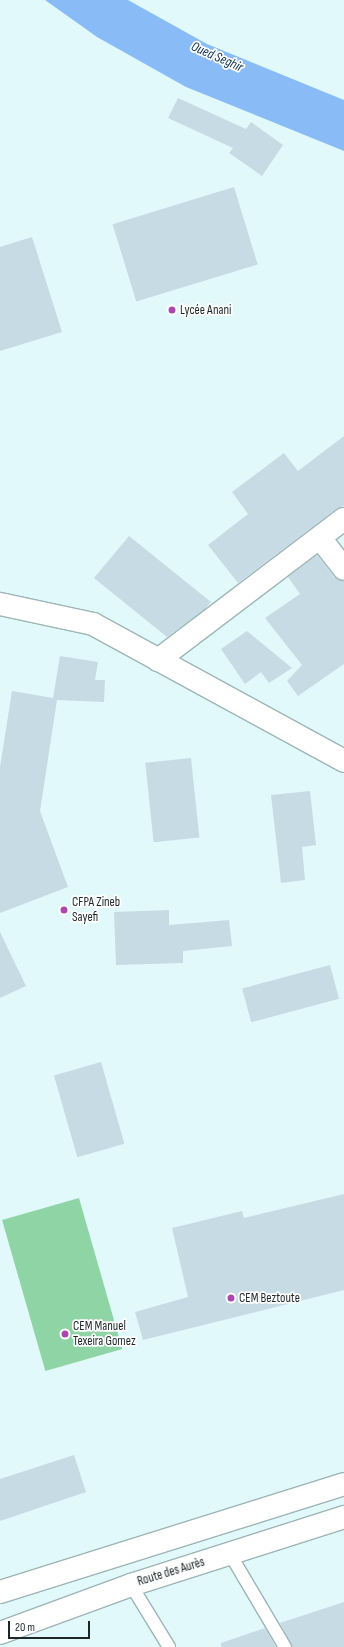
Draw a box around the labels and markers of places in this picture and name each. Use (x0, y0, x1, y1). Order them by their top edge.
place label: Lycée Anani (180, 302, 231, 318)
marker: Lycée Anani (167, 305, 177, 315)
place label: CFPA Zineb Sayefi (72, 895, 120, 926)
marker: CFPA Zineb Sayefi (59, 905, 69, 915)
place label: CEM Beztoute (239, 1290, 300, 1306)
marker: CEM Beztoute (226, 1293, 236, 1303)
place label: CEM Manuel Texeira Gomez (73, 1319, 136, 1350)
marker: CEM Manuel Texeira Gomez (60, 1329, 70, 1339)

